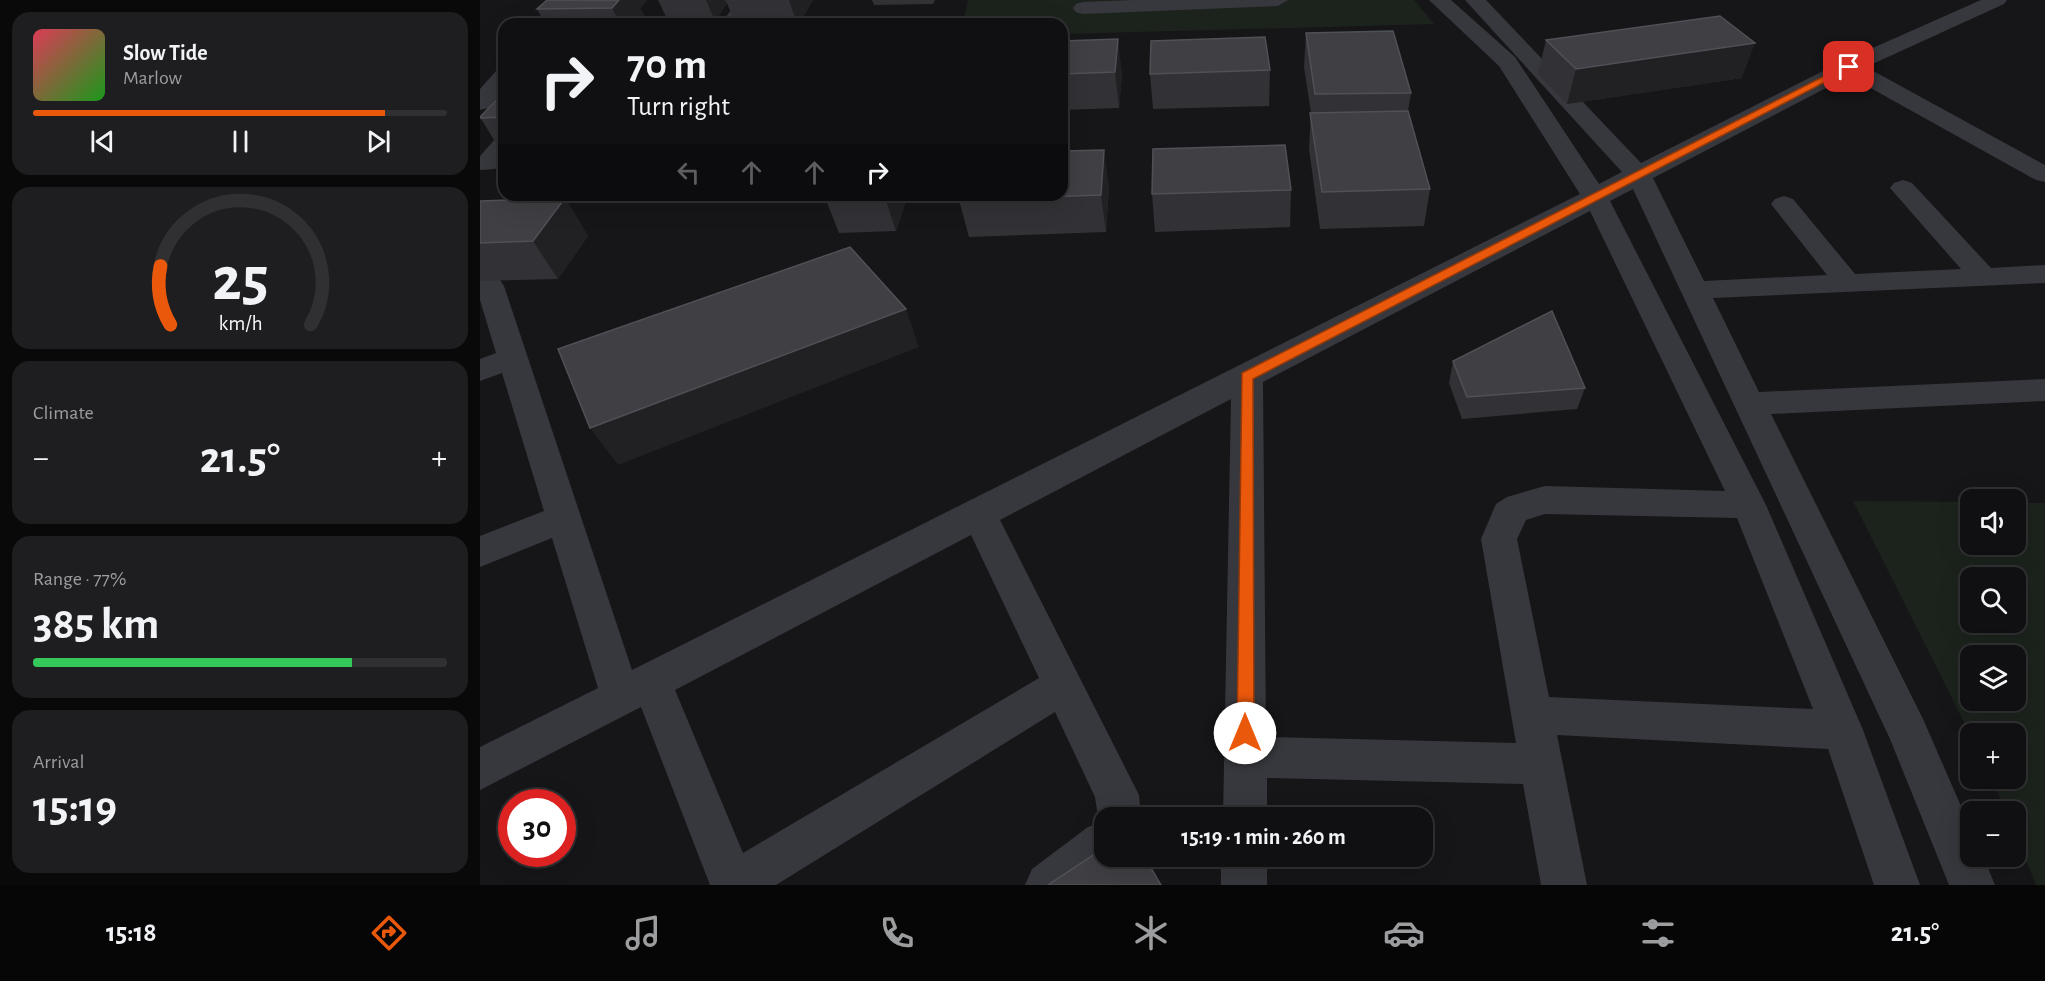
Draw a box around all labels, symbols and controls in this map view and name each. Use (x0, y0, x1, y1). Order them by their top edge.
pin (1823, 41, 1874, 92)
text: Slow Tide (123, 42, 208, 64)
icon: right (528, 42, 606, 120)
text: 70 m (627, 44, 707, 86)
icon: arrive (1832, 50, 1865, 83)
text: Marlow (123, 68, 182, 88)
text: Turn right (627, 93, 730, 120)
icon: previous (86, 125, 119, 158)
icon: pause (224, 125, 257, 158)
icon: next (362, 125, 395, 158)
icon: left (672, 156, 705, 189)
icon: ahead (735, 156, 768, 189)
icon: ahead (798, 156, 831, 189)
icon: right (861, 156, 894, 189)
text: 25 (212, 249, 268, 311)
text: km/h (218, 313, 262, 334)
text: Climate (33, 403, 94, 423)
text: 21.5° (200, 436, 280, 481)
text: − (33, 442, 49, 475)
text: + (431, 442, 447, 475)
map controls (1960, 489, 2026, 867)
button: sound (1960, 489, 2026, 555)
button: search (1960, 567, 2026, 633)
text: Range · 77% (33, 569, 126, 589)
text: 385 km (33, 602, 159, 647)
button: layers (1960, 645, 2026, 711)
position arrow (1213, 701, 1277, 765)
button: + (1960, 723, 2026, 789)
text: Arrival (33, 752, 84, 772)
text: 15:19 (33, 785, 117, 830)
speed limit sign: 30 (498, 789, 576, 867)
button: − (1960, 801, 2026, 867)
text: 15:19 · 1 min · 260 m (1181, 826, 1346, 848)
icon: directions (368, 912, 410, 954)
icon: music (622, 912, 664, 954)
icon: phone (876, 912, 918, 954)
icon: climate (1130, 912, 1172, 954)
icon: car (1383, 912, 1425, 954)
icon: filters (1637, 912, 1679, 954)
text: 15:18 (106, 919, 156, 946)
text: 21.5° (1891, 919, 1939, 946)

